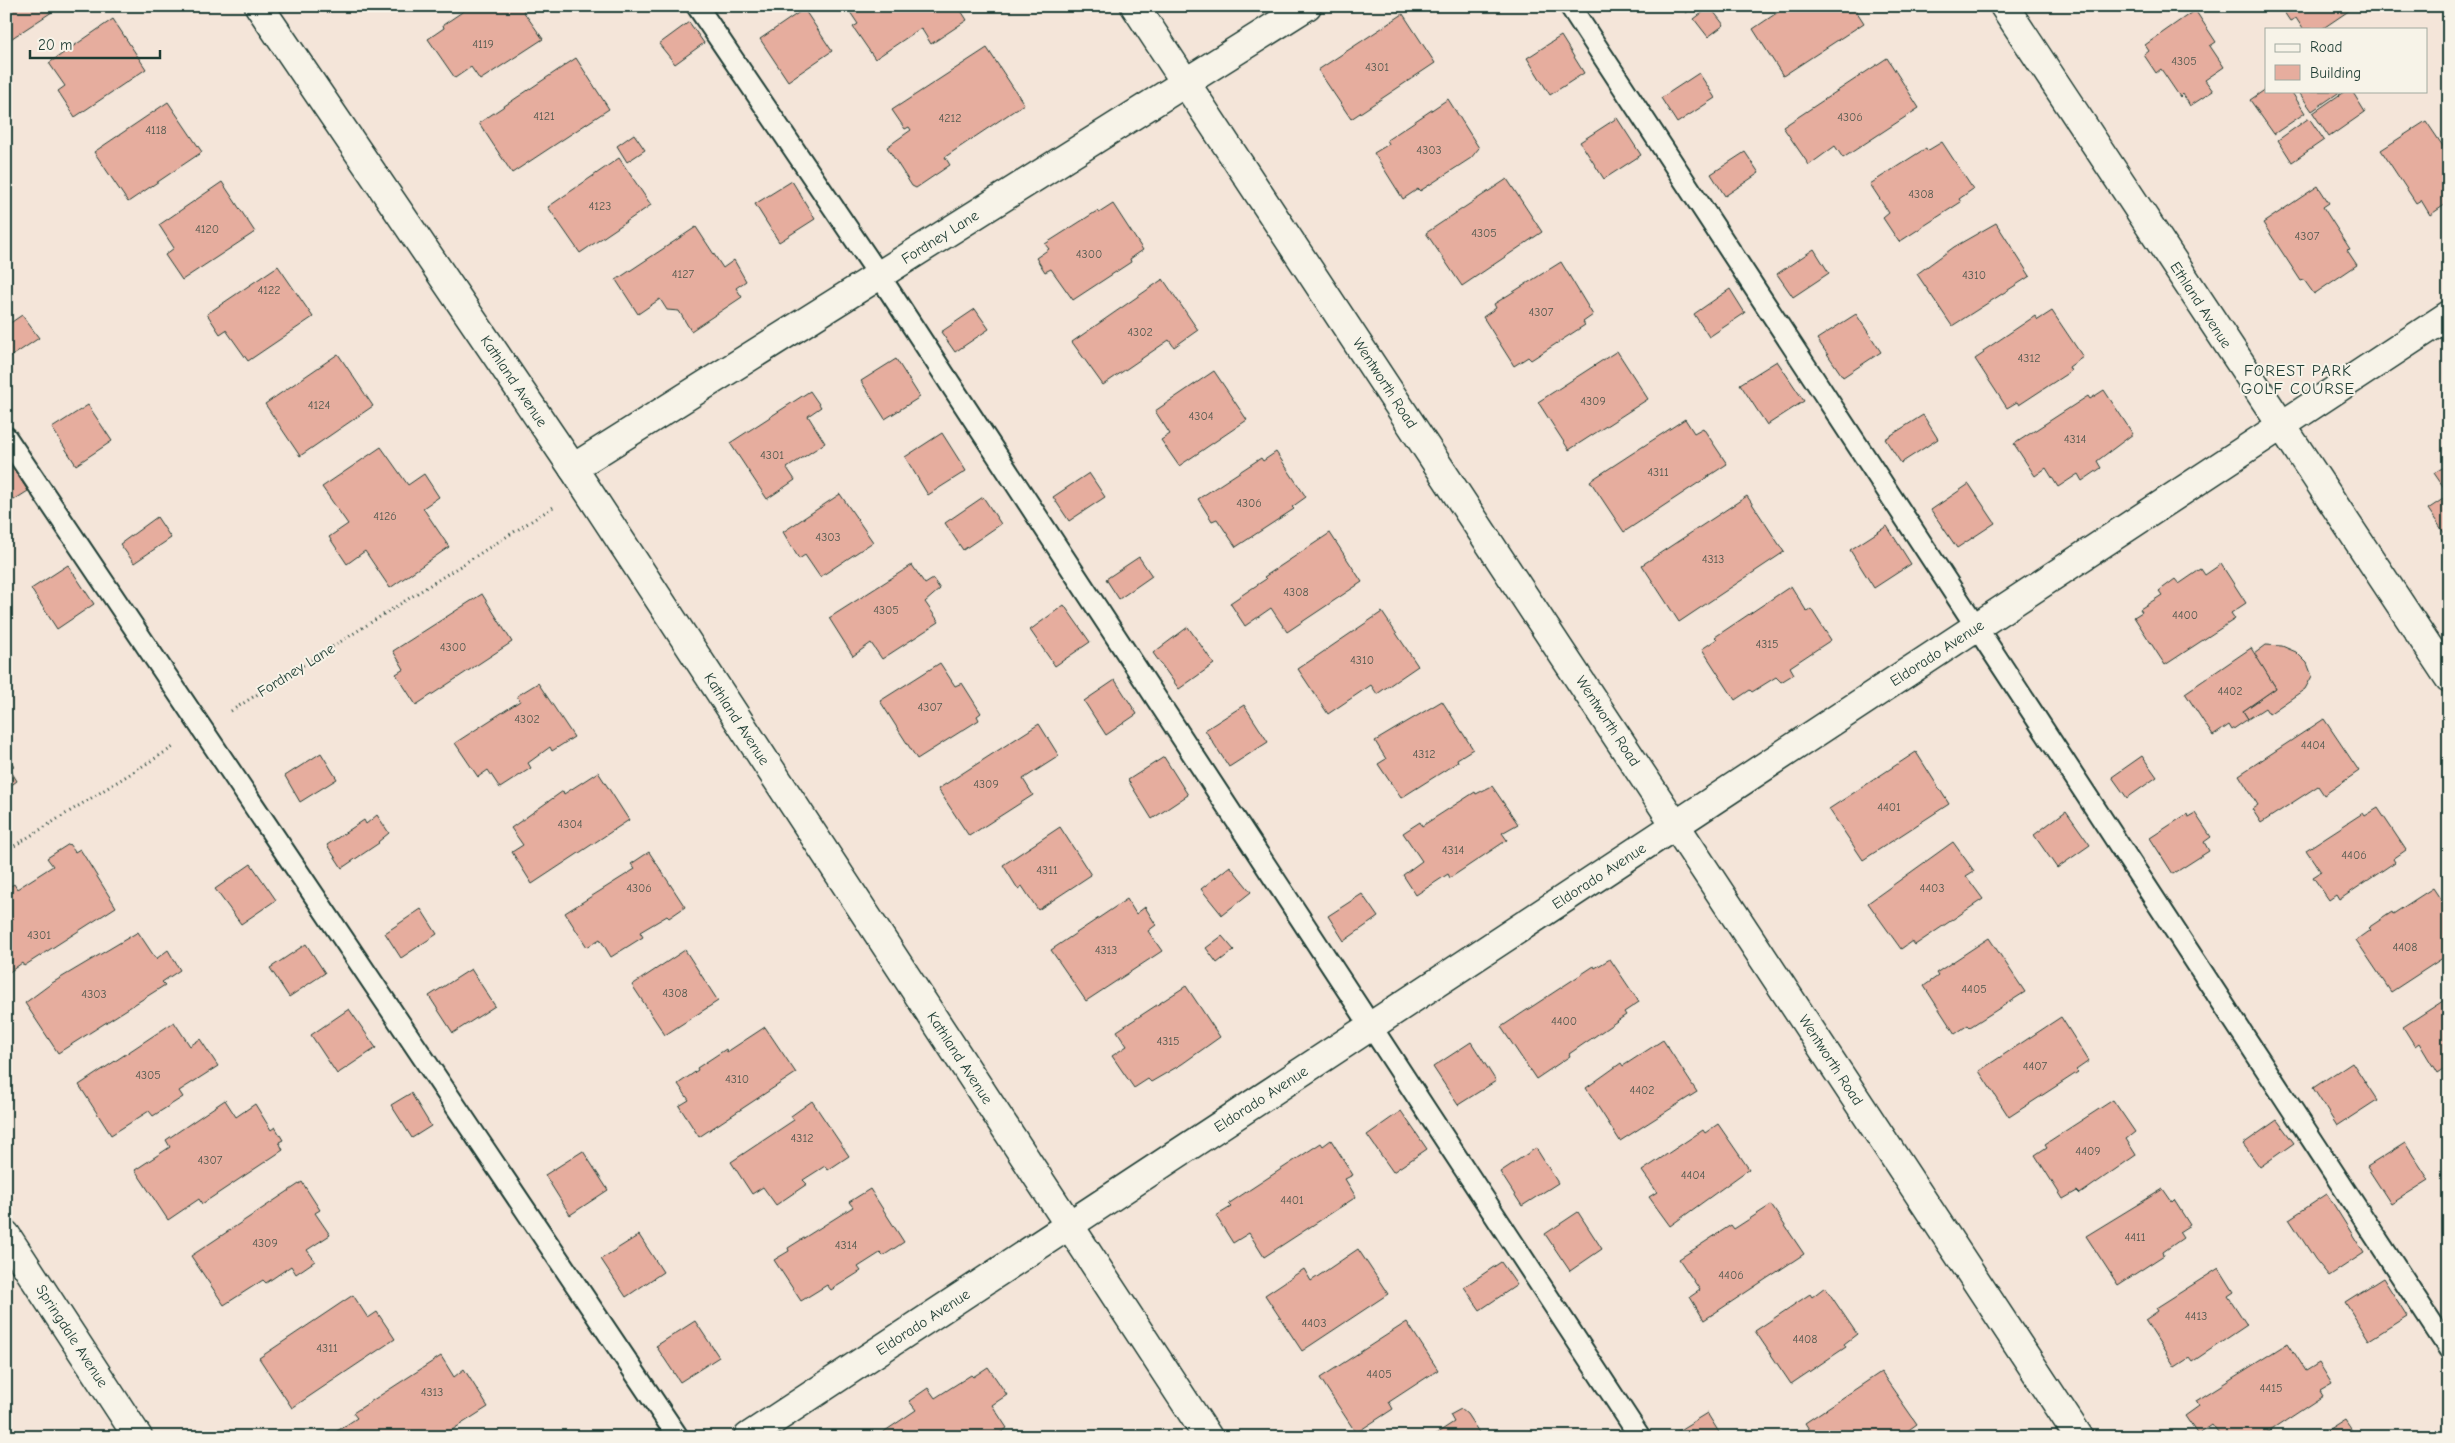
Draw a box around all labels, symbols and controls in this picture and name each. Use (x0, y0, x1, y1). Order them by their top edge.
scale bar (30, 28, 160, 60)
legend (2265, 28, 2428, 92)
text: 20 m (38, 36, 72, 54)
house number: 4119 (472, 37, 494, 51)
text: Road (2310, 38, 2342, 56)
house number: 4305 (2171, 54, 2197, 68)
house number: 4301 (1365, 60, 1389, 74)
text: Building (2310, 64, 2361, 82)
house number: 4121 (533, 109, 555, 123)
house number: 4306 (1837, 110, 1863, 124)
house number: 4212 (938, 111, 962, 125)
house number: 4118 (145, 123, 167, 137)
house number: 4303 (1416, 143, 1442, 157)
house number: 4308 (1908, 187, 1934, 201)
house number: 4123 (589, 199, 611, 213)
street label: Fordney Lane (898, 206, 982, 268)
house number: 4120 (195, 222, 219, 236)
house number: 4305 (1471, 226, 1497, 240)
house number: 4307 (2295, 229, 2320, 243)
house number: 4300 (1076, 247, 1102, 261)
street label: Ethland Avenue (2166, 258, 2236, 352)
house number: 4127 (672, 267, 695, 281)
house number: 4310 (1962, 268, 1986, 282)
house number: 4122 (257, 283, 281, 297)
house number: 4307 (1529, 305, 1554, 319)
house number: 4302 (1127, 325, 1153, 339)
street label: Kathland Avenue (477, 332, 551, 431)
street label: Wentworth Road (1349, 334, 1421, 432)
house number: 4312 (2018, 351, 2040, 365)
district label: FOREST PARK GOLF COURSE (2241, 362, 2355, 398)
house number: 4309 (1580, 394, 1606, 408)
house number: 4124 (308, 398, 330, 412)
house number: 4304 (1189, 409, 1214, 423)
house number: 4314 (2064, 432, 2086, 446)
house number: 4301 (760, 448, 784, 462)
house number: 4311 (1647, 465, 1669, 479)
house number: 4306 (1236, 496, 1262, 510)
house number: 4126 (373, 509, 397, 523)
house number: 4303 (815, 530, 841, 544)
house number: 4313 (1702, 552, 1724, 566)
house number: 4308 (1283, 585, 1309, 599)
house number: 4305 (873, 603, 899, 617)
house number: 4400 (2172, 608, 2198, 622)
street label: Eldorado Avenue (1887, 616, 1988, 690)
house number: 4315 (1755, 637, 1779, 651)
street label: Fordney Lane (254, 639, 338, 701)
house number: 4300 (440, 640, 466, 654)
house number: 4310 (1350, 653, 1374, 667)
street label: Kathland Avenue (700, 669, 774, 769)
street label: Wentworth Road (1572, 672, 1644, 770)
house number: 4402 (2217, 684, 2243, 698)
house number: 4307 (918, 700, 943, 714)
house number: 4302 (514, 712, 540, 726)
house number: 4404 (2301, 738, 2326, 752)
house number: 4312 (1413, 747, 1435, 761)
house number: 4309 (973, 777, 999, 791)
house number: 4401 (1877, 800, 1901, 814)
house number: 4304 (558, 817, 583, 831)
street label: Eldorado Avenue (1549, 839, 1650, 913)
house number: 4314 (1442, 843, 1464, 857)
house number: 4406 (2341, 848, 2367, 862)
house number: 4311 (1036, 863, 1058, 877)
house number: 4306 (626, 881, 652, 895)
house number: 4403 (1920, 881, 1945, 895)
house number: 4301 (27, 928, 51, 942)
house number: 4408 (2392, 940, 2418, 954)
house number: 4313 (1095, 943, 1117, 957)
house number: 4405 (1961, 982, 1987, 996)
house number: 4308 (662, 986, 688, 1000)
house number: 4303 (81, 987, 107, 1001)
street label: Kathland Avenue (923, 1008, 997, 1108)
street label: Wentworth Road (1795, 1011, 1867, 1109)
house number: 4400 (1551, 1014, 1577, 1028)
house number: 4315 (1156, 1034, 1180, 1048)
house number: 4407 (2023, 1059, 2048, 1073)
street label: Eldorado Avenue (1211, 1062, 1312, 1136)
house number: 4305 (135, 1068, 161, 1082)
house number: 4310 (725, 1072, 749, 1086)
house number: 4402 (1629, 1083, 1655, 1097)
house number: 4312 (791, 1131, 813, 1145)
house number: 4409 (2075, 1144, 2101, 1158)
house number: 4307 (198, 1153, 223, 1167)
house number: 4404 (1681, 1168, 1706, 1182)
house number: 4401 (1280, 1193, 1304, 1207)
house number: 4411 (2124, 1230, 2146, 1244)
house number: 4309 (252, 1236, 278, 1250)
house number: 4314 (835, 1238, 857, 1252)
house number: 4406 (1718, 1268, 1744, 1282)
street label: Springdale Avenue (32, 1281, 112, 1391)
street label: Eldorado Avenue (873, 1285, 974, 1359)
house number: 4413 (2185, 1309, 2207, 1323)
house number: 4403 (1302, 1316, 1327, 1330)
house number: 4408 (1792, 1332, 1818, 1346)
house number: 4311 (316, 1341, 338, 1355)
house number: 4405 (1366, 1367, 1392, 1381)
house number: 4415 (2260, 1381, 2282, 1395)
house number: 4313 (421, 1385, 443, 1399)

